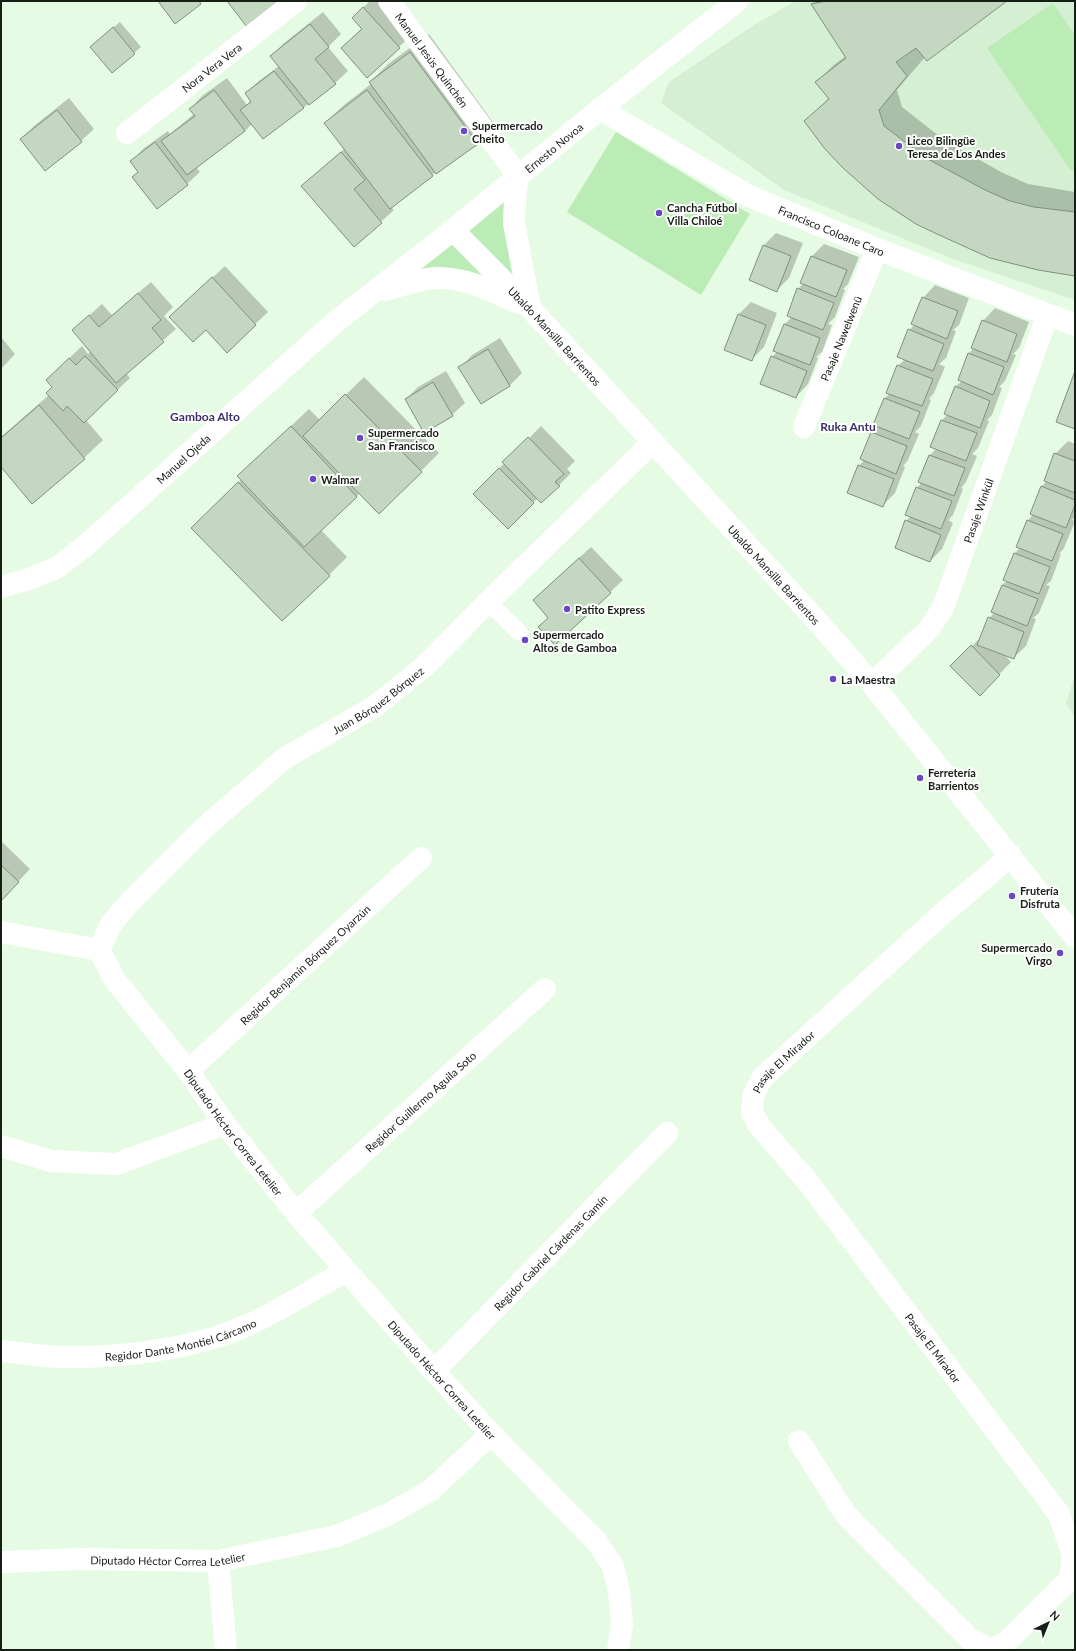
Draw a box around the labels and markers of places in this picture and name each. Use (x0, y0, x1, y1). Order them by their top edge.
place label: Supermercado Cheito (472, 119, 543, 145)
marker: Supermercado Cheito (459, 126, 469, 136)
place label: Liceo Bilingüe Teresa de Los Andes (907, 134, 1006, 160)
marker: Liceo Bilingüe Teresa de Los Andes (894, 141, 904, 151)
place label: Cancha Fútbol Villa Chiloé (666, 201, 738, 227)
marker: Cancha Fútbol Villa Chiloé (654, 208, 664, 218)
place label: Supermercado San Francisco (368, 426, 439, 452)
marker: Supermercado San Francisco (355, 433, 365, 443)
place label: Walmar (321, 473, 360, 486)
marker: Walmar (308, 474, 318, 484)
place label: Patito Express (575, 603, 645, 616)
marker: Patito Express (562, 604, 572, 614)
place label: Supermercado Altos de Gamboa (532, 628, 617, 654)
marker: Supermercado Altos de Gamboa (520, 635, 530, 645)
place label: La Maestra (841, 673, 895, 686)
marker: La Maestra (828, 674, 838, 684)
place label: Ferretería Barrientos (928, 766, 979, 792)
marker: Ferretería Barrientos (915, 773, 925, 783)
place label: Frutería Disfruta (1020, 884, 1060, 910)
marker: Frutería Disfruta (1007, 891, 1017, 901)
place label: Supermercado Virgo (981, 941, 1052, 967)
marker: Supermercado Virgo (1055, 948, 1065, 958)

